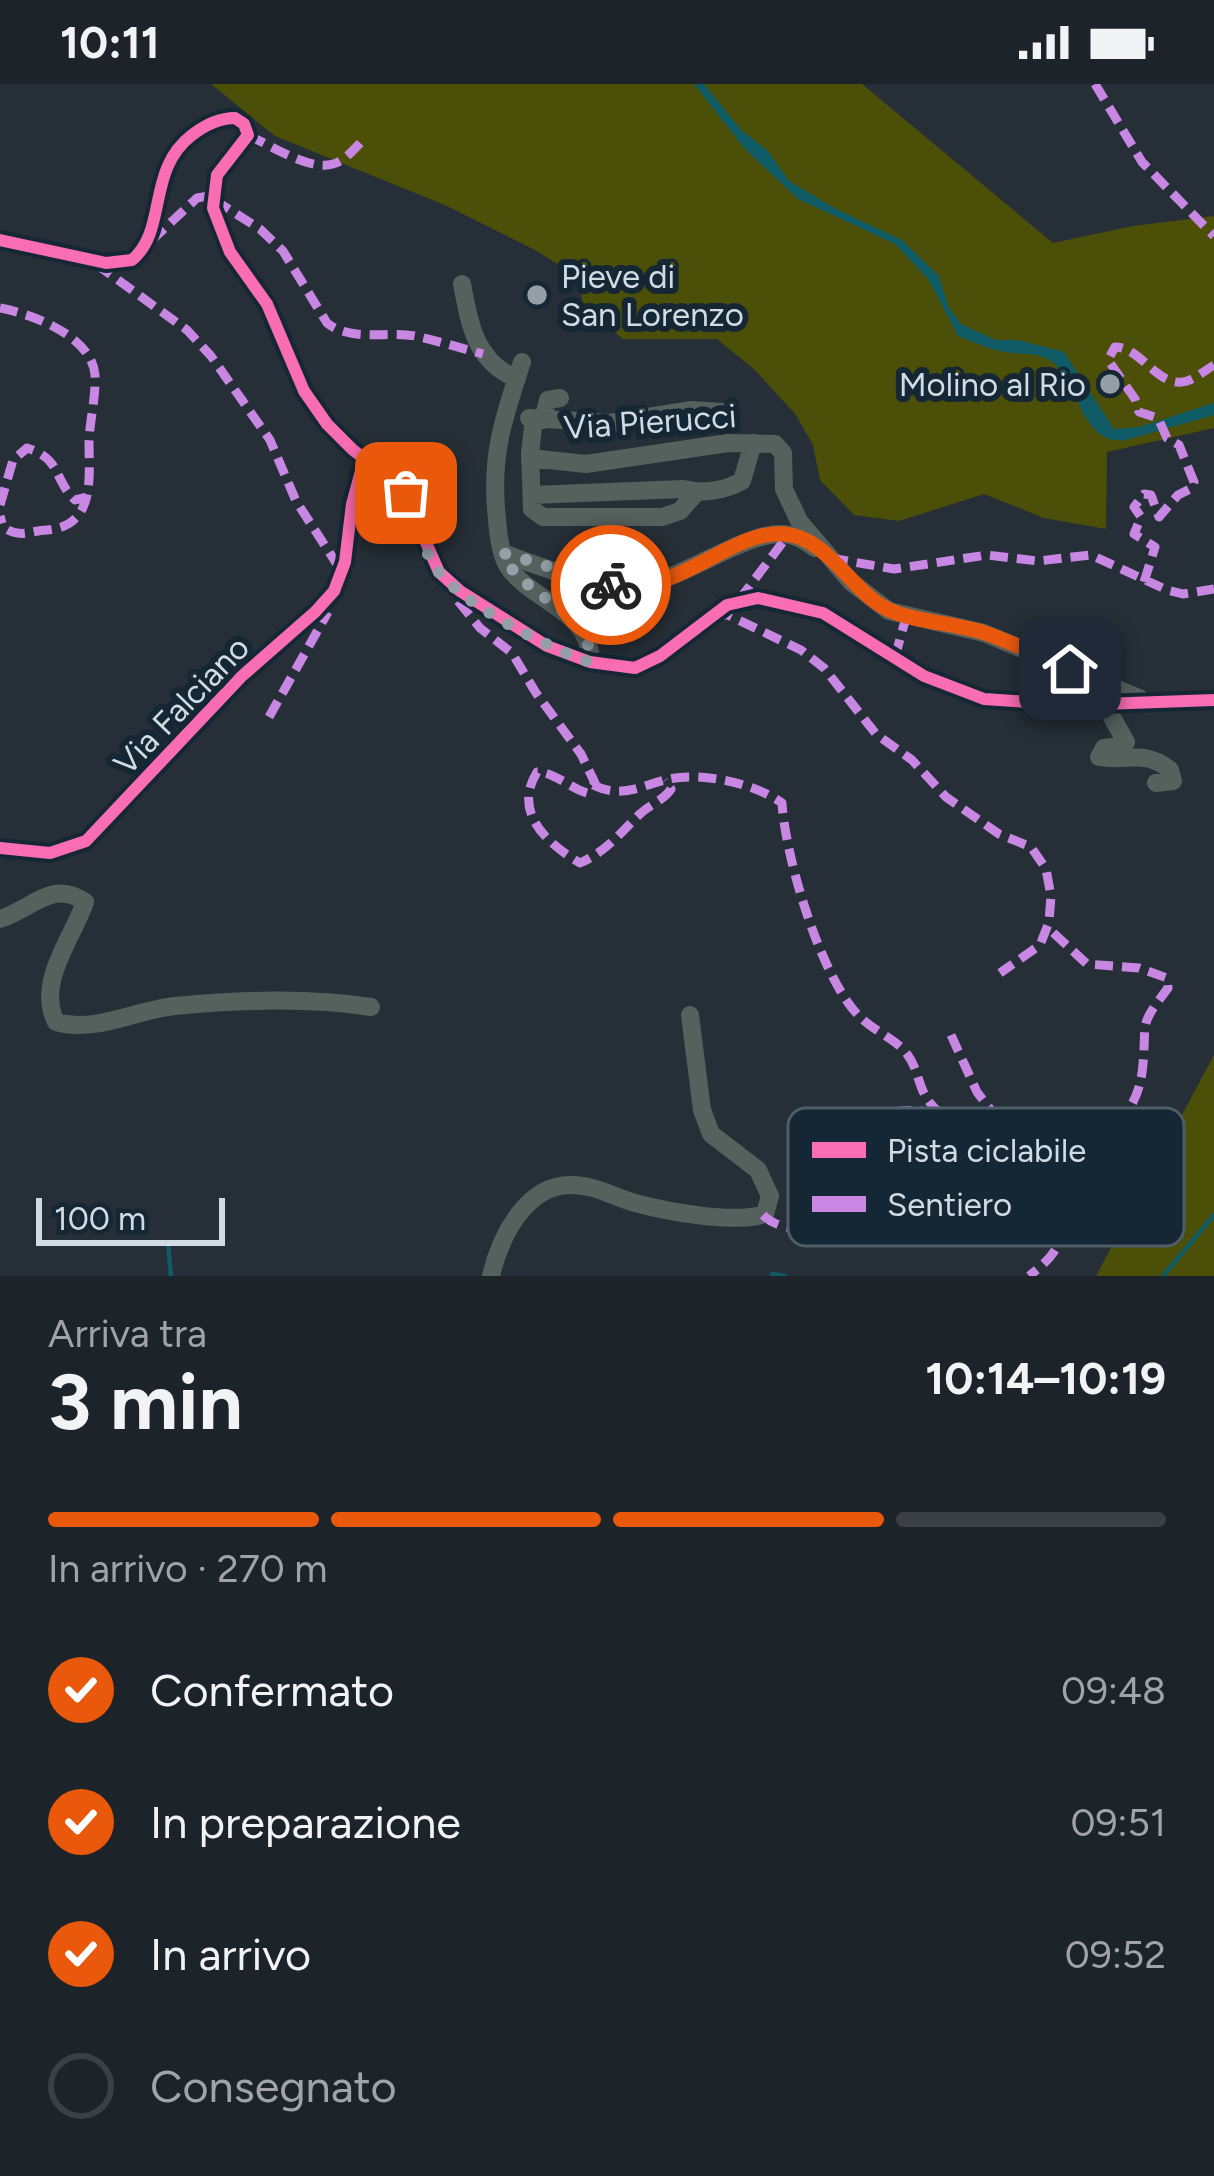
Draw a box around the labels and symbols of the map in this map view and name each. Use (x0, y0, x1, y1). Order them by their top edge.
place label: Pieve di San Lorenzo (561, 257, 744, 334)
marker: Pieve di San Lorenzo (524, 282, 550, 308)
place label: Molino al Rio (899, 365, 1086, 404)
marker: Molino al Rio (1097, 371, 1123, 397)
street label: Via Pierucci (562, 396, 738, 447)
pin (355, 442, 457, 544)
courier (551, 525, 671, 645)
pin (1019, 618, 1121, 720)
street label: Via Falciano (106, 628, 257, 783)
legend (788, 1108, 1184, 1246)
text: Pista ciclabile (887, 1131, 1086, 1170)
text: Sentiero (887, 1185, 1012, 1224)
scale bar (36, 1192, 225, 1245)

